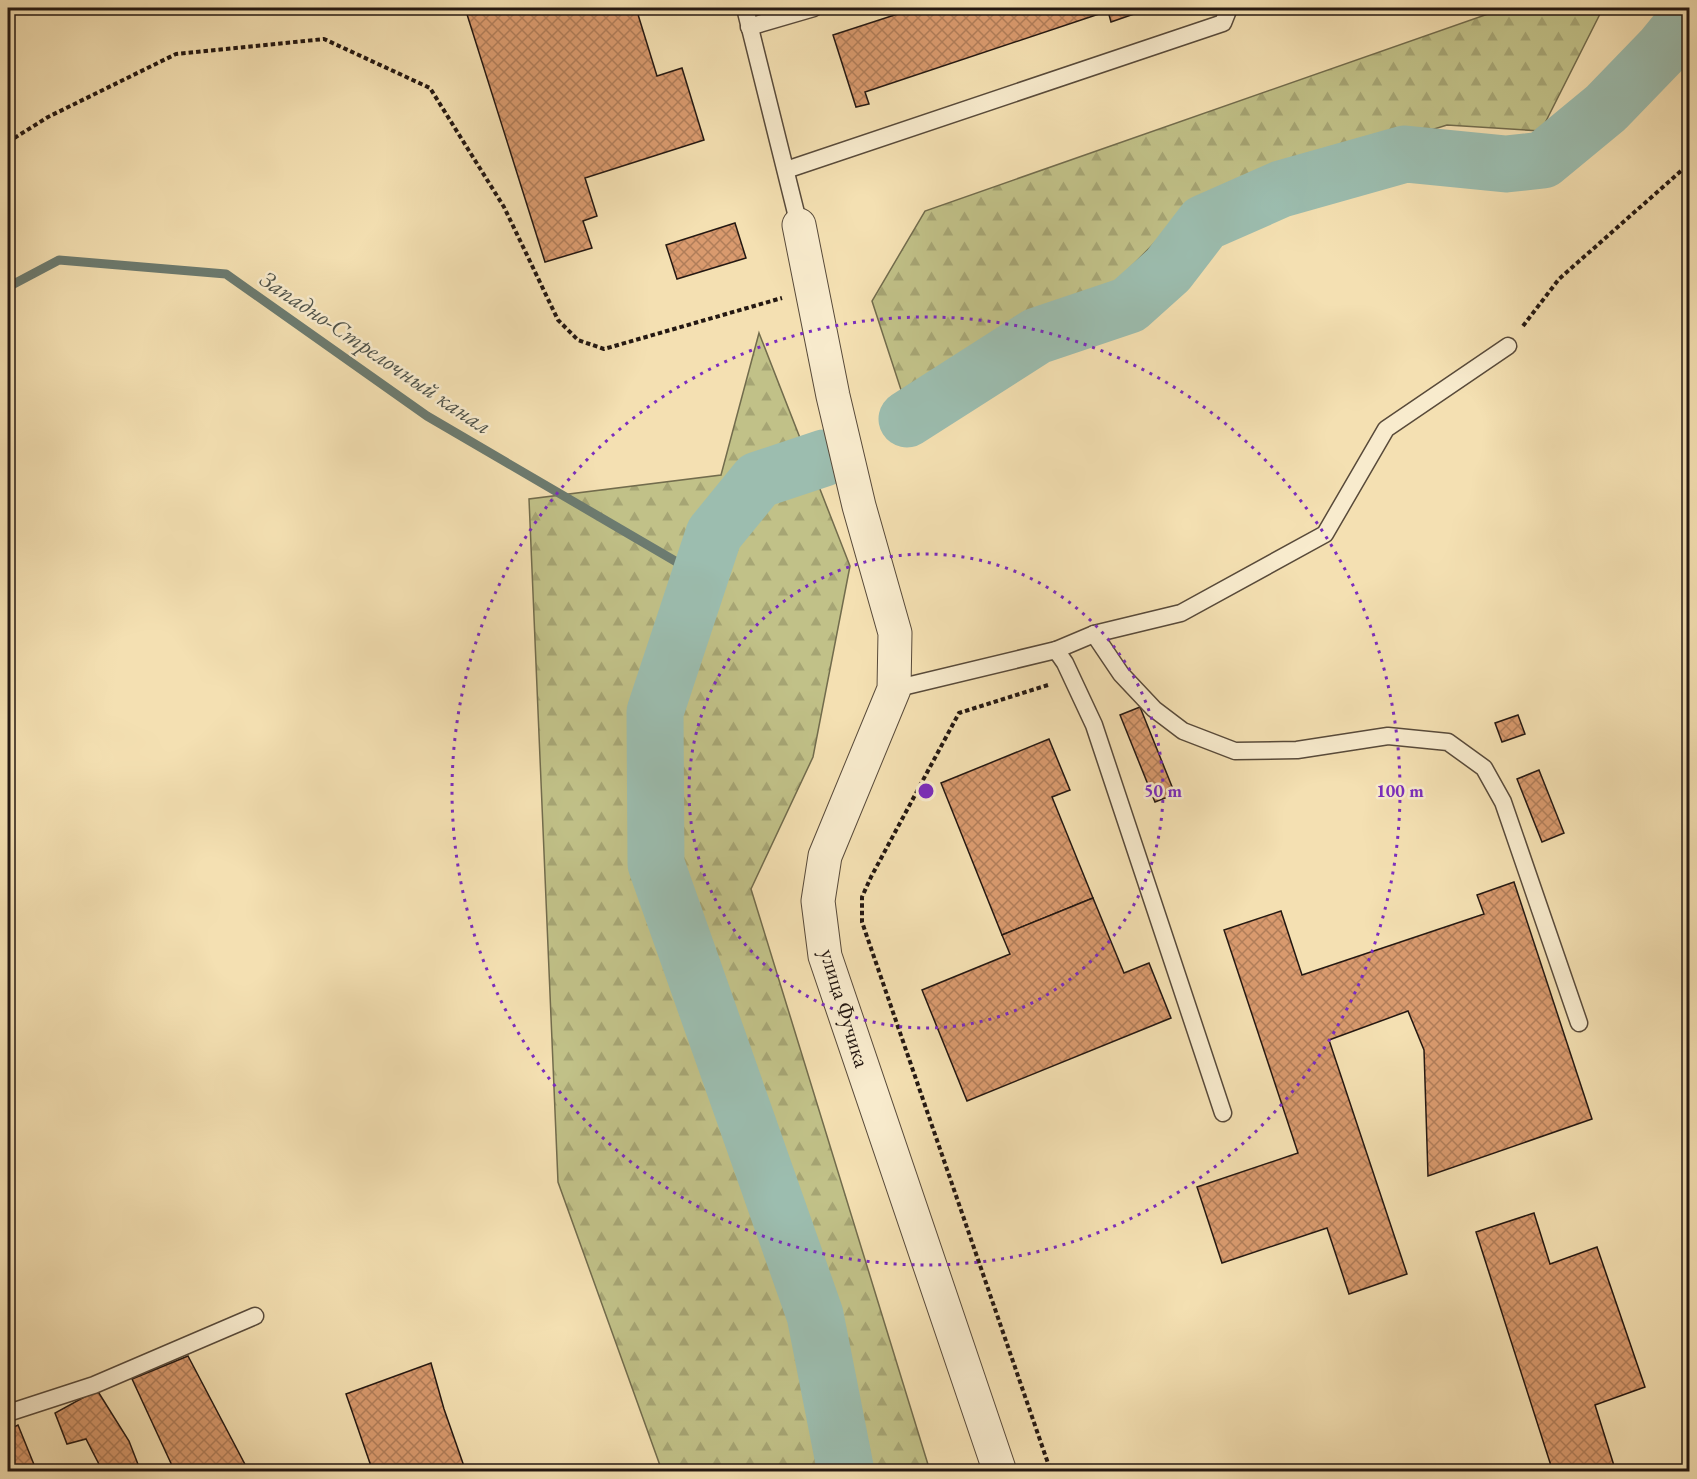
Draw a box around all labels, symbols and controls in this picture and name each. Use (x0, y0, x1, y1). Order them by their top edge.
water label: Западно-Стрелочный канал (254, 263, 498, 441)
text: 50 m (1144, 779, 1182, 802)
text: 100 m (1376, 779, 1424, 802)
centre of rings (916, 781, 936, 801)
street label: улица Фучика (813, 945, 877, 1071)

